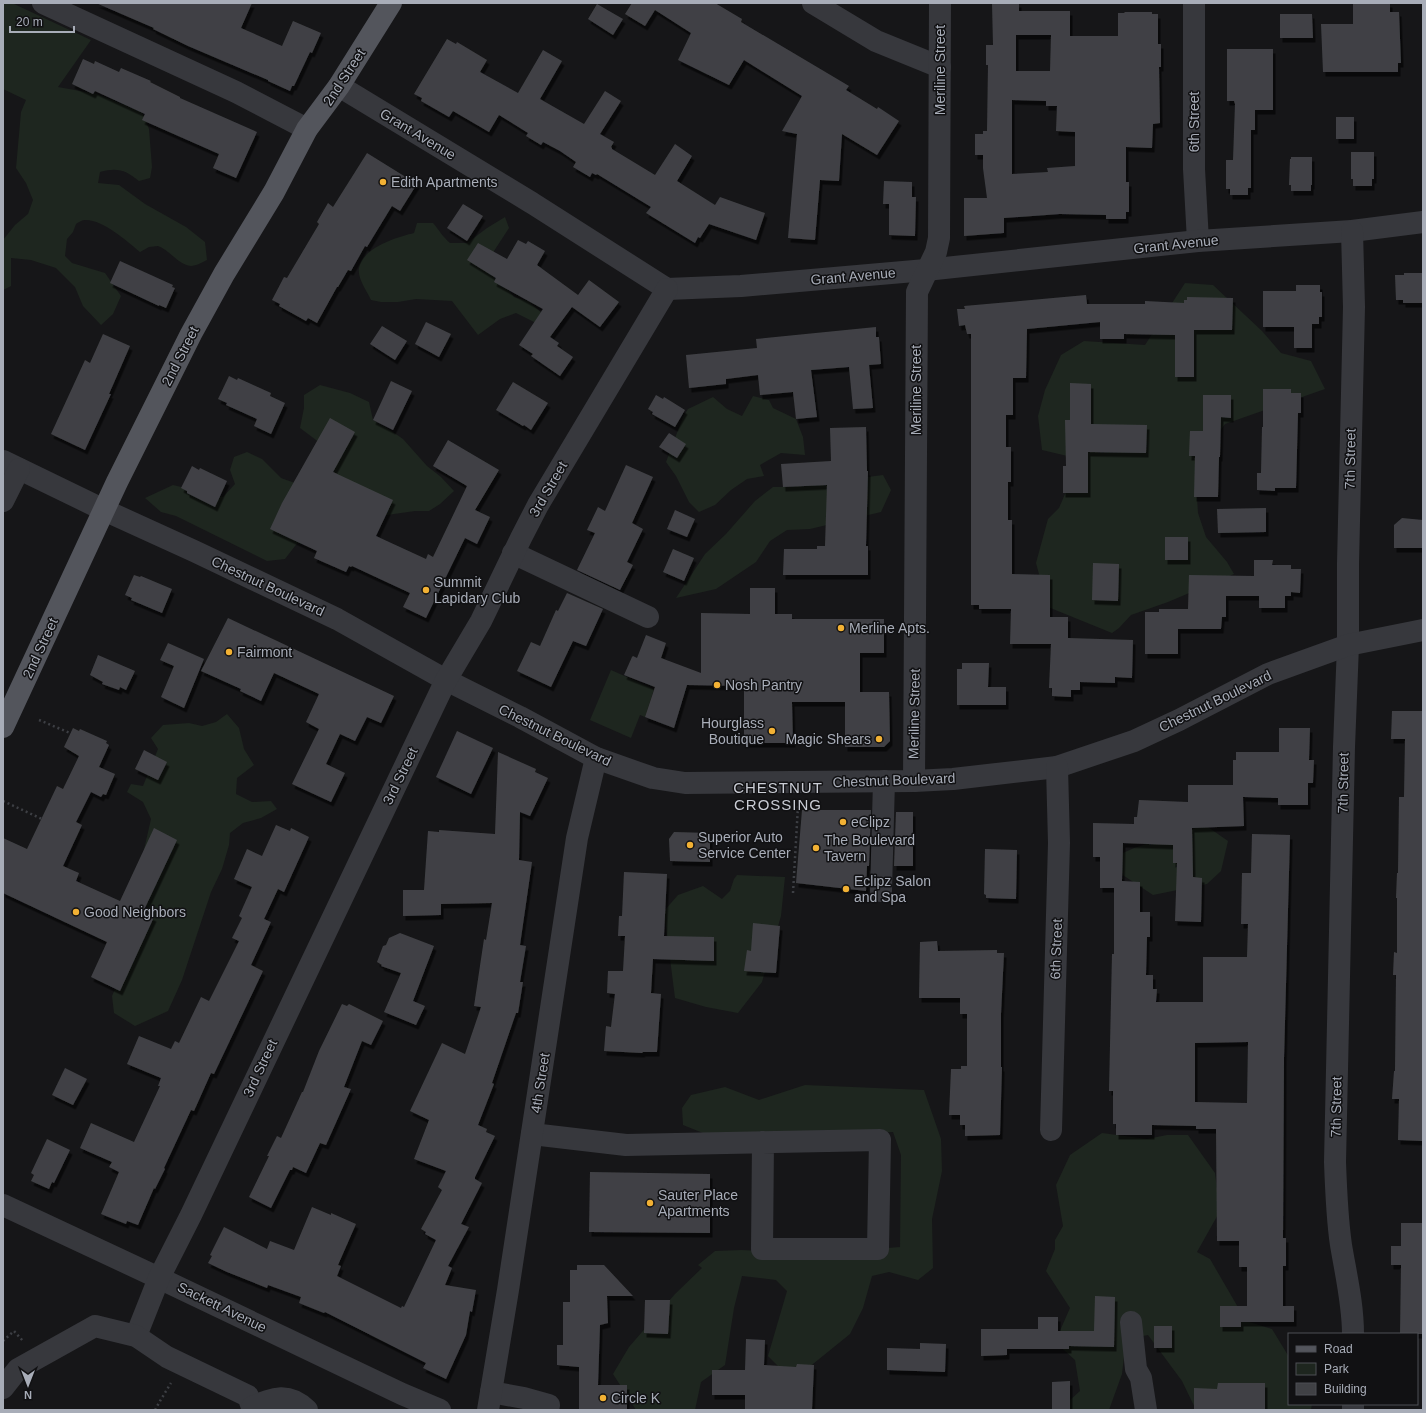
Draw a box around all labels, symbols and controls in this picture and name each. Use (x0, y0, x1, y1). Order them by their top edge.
scale bar (10, 8, 74, 34)
text: 20 m (16, 15, 43, 29)
street label: Meriline Street (932, 25, 948, 115)
street label: 2nd Street (320, 45, 368, 108)
street label: 6th Street (1186, 92, 1202, 152)
street label: Grant Avenue (377, 105, 459, 163)
place label: Edith Apartments (391, 174, 498, 190)
marker: Edith Apartments (378, 177, 388, 187)
street label: Grant Avenue (1133, 232, 1219, 256)
street label: Grant Avenue (810, 264, 896, 288)
street label: 2nd Street (158, 323, 202, 388)
street label: Meriline Street (908, 345, 924, 435)
street label: 7th Street (1341, 428, 1359, 489)
street label: 3rd Street (526, 458, 570, 520)
street label: Chestnut Boulevard (209, 553, 327, 619)
place label: Summit Lapidary Club (434, 574, 521, 606)
marker: Summit Lapidary Club (421, 585, 431, 595)
street label: 2nd Street (19, 615, 61, 681)
place label: Merline Apts. (849, 620, 930, 636)
marker: Merline Apts. (836, 623, 846, 633)
place label: Fairmont (237, 644, 292, 660)
marker: Fairmont (224, 647, 234, 657)
street label: Chestnut Boulevard (1156, 667, 1274, 735)
street label: Meriline Street (905, 669, 923, 759)
place label: Nosh Pantry (725, 677, 802, 693)
marker: Nosh Pantry (712, 680, 722, 690)
street label: Chestnut Boulevard (496, 701, 614, 769)
place label: Hourglass Boutique (701, 715, 764, 747)
marker: Hourglass Boutique (767, 726, 777, 736)
place label: Magic Shears (785, 731, 871, 747)
marker: Magic Shears (874, 734, 884, 744)
street label: 3rd Street (379, 745, 421, 807)
street label: 7th Street (1334, 752, 1352, 813)
street label: Chestnut Boulevard (832, 770, 956, 790)
district label: CHESTNUT CROSSING (733, 779, 823, 813)
place label: eClipz (851, 814, 890, 830)
marker: eClipz (838, 817, 848, 827)
place label: Superior Auto Service Center (698, 829, 791, 861)
place label: The Boulevard Tavern (824, 832, 915, 864)
marker: Superior Auto Service Center (685, 840, 695, 850)
marker: The Boulevard Tavern (811, 843, 821, 853)
place label: Eclipz Salon and Spa (854, 873, 931, 905)
marker: Eclipz Salon and Spa (841, 884, 851, 894)
place label: Good Neighbors (84, 904, 186, 920)
marker: Good Neighbors (71, 907, 81, 917)
street label: 6th Street (1047, 918, 1065, 980)
street label: 3rd Street (240, 1037, 280, 1099)
street label: 4th Street (527, 1052, 553, 1114)
street label: 7th Street (1327, 1076, 1345, 1137)
place label: Sauter Place Apartments (658, 1187, 738, 1219)
marker: Sauter Place Apartments (645, 1198, 655, 1208)
street label: Sackett Avenue (175, 1279, 269, 1336)
legend (1288, 1333, 1418, 1405)
text: Road (1324, 1342, 1353, 1356)
text: Park (1324, 1362, 1350, 1376)
north arrow (8, 1365, 48, 1405)
text: Building (1324, 1382, 1367, 1396)
text: N (24, 1389, 32, 1401)
place label: Circle K (611, 1390, 661, 1406)
marker: Circle K (598, 1393, 608, 1403)

